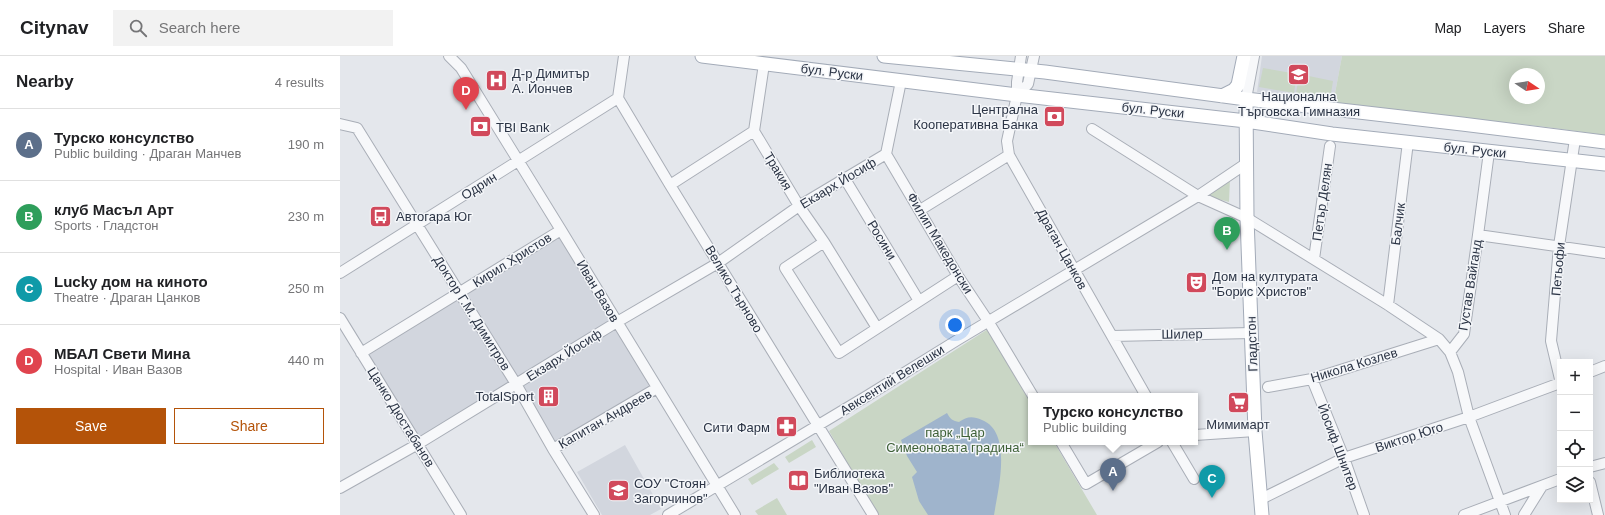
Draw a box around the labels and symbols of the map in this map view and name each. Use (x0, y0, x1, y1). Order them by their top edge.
street label: бул. Руски (800, 61, 864, 83)
school or university icon: Национална Търговска Гимназия (1286, 61, 1312, 87)
place label: Д-р Димитър А. Йончев (512, 66, 590, 96)
hospital icon: Д-р Димитър А. Йончев (483, 67, 509, 93)
north arrow (1509, 68, 1545, 104)
pin: D (453, 77, 479, 110)
place label: Национална Търговска Гимназия (1238, 89, 1360, 119)
street label: бул. Руски (1121, 99, 1185, 121)
place label: Централна Кооперативна Банка (913, 102, 1039, 132)
bank icon: Централна Кооперативна Банка (1041, 103, 1067, 129)
bank icon: TBI Bank (468, 114, 494, 140)
place label: TBI Bank (496, 120, 550, 135)
street label: бул. Руски (1443, 139, 1507, 161)
street label: Тракия (761, 149, 795, 193)
street label: Екзарх Йосиф (797, 154, 879, 212)
street label: Петър Делян (1309, 162, 1335, 242)
street label: Одрин (458, 169, 500, 203)
street label: Филип Македонски (904, 190, 976, 296)
street label: Балчик (1388, 202, 1408, 246)
bus stop icon: Автогара Юг (368, 203, 394, 229)
street label: Драган Цанков (1034, 206, 1090, 292)
place label: Автогара Юг (396, 209, 472, 224)
street label: Росини (864, 217, 900, 263)
pin: B (1214, 217, 1240, 250)
street label: Кирил Христов (470, 230, 554, 290)
street label: Густав Вайганд (1455, 238, 1485, 332)
street label: Петьофи (1548, 241, 1568, 297)
street label: Велико Търново (702, 243, 766, 335)
street label: Доктор Г.М. Димитров (431, 253, 514, 373)
street label: Иван Вазов (574, 257, 622, 325)
place label: Дом на културата "Борис Христов" (1212, 269, 1319, 299)
theatre icon: Дом на културата "Борис Христов" (1183, 270, 1209, 296)
your location (945, 315, 965, 335)
street label: Гладстон (1244, 316, 1260, 372)
street label: Екзарх Йосиф (524, 326, 605, 384)
street label: Шилер (1161, 326, 1203, 342)
street label: Авксентий Велешки (837, 342, 947, 418)
street label: Никола Козлев (1309, 345, 1399, 385)
street label: Цанко Дюстабанов (364, 364, 438, 470)
building icon: TotalSport (536, 383, 562, 409)
street label: Капитан Андреев (556, 386, 654, 452)
place label: TotalSport (475, 389, 534, 404)
supermarket icon: Мимимарт (1225, 389, 1251, 415)
street label: Йосиф Шнитер (1315, 402, 1361, 492)
pharmacy icon: Сити Фарм (773, 414, 799, 440)
place label: Мимимарт (1206, 417, 1270, 432)
street label: Виктор Юго (1373, 419, 1445, 455)
place label: Сити Фарм (703, 420, 770, 435)
park label: парк „Цар Симеоновата градина“ (886, 425, 1024, 455)
pin: A (1100, 458, 1126, 491)
pin: C (1199, 465, 1225, 498)
place label: Библиотека "Иван Вазов" (814, 466, 893, 496)
library icon: Библиотека "Иван Вазов" (785, 467, 811, 493)
place label: СОУ "Стоян Загорчинов" (634, 476, 708, 506)
school or university icon: СОУ "Стоян Загорчинов" (606, 477, 632, 503)

